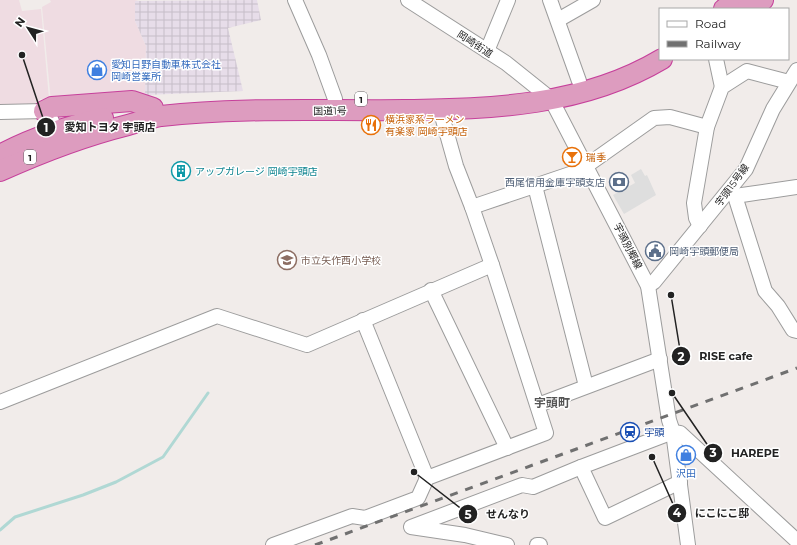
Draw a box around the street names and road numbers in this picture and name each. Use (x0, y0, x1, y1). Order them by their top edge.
street label: 岡崎街道 (455, 28, 495, 60)
road number: 1 (355, 92, 367, 106)
street label: 国道1号 (313, 104, 347, 118)
road number: 1 (24, 150, 36, 164)
street label: 宇頭15号線 (712, 161, 752, 209)
street label: 宇頭別郷線 (611, 221, 645, 271)

